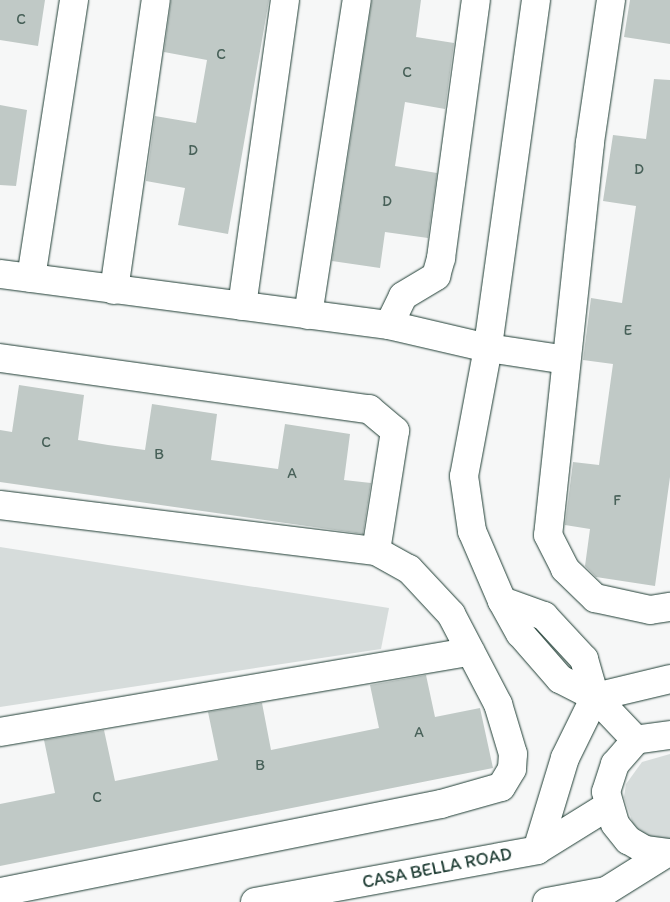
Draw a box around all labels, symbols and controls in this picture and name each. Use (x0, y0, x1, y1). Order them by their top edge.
house number: C (16, 11, 26, 29)
house number: C (216, 46, 226, 64)
house number: C (402, 64, 412, 82)
house number: D (188, 142, 198, 160)
house number: D (634, 161, 644, 179)
house number: D (382, 193, 392, 211)
house number: E (624, 322, 632, 340)
house number: C (41, 434, 51, 452)
house number: B (154, 446, 164, 464)
house number: A (287, 465, 297, 483)
house number: F (613, 492, 621, 510)
house number: A (414, 724, 424, 742)
house number: B (255, 757, 265, 775)
house number: C (92, 789, 102, 807)
street label: CASA BELLA ROAD (361, 843, 513, 893)

